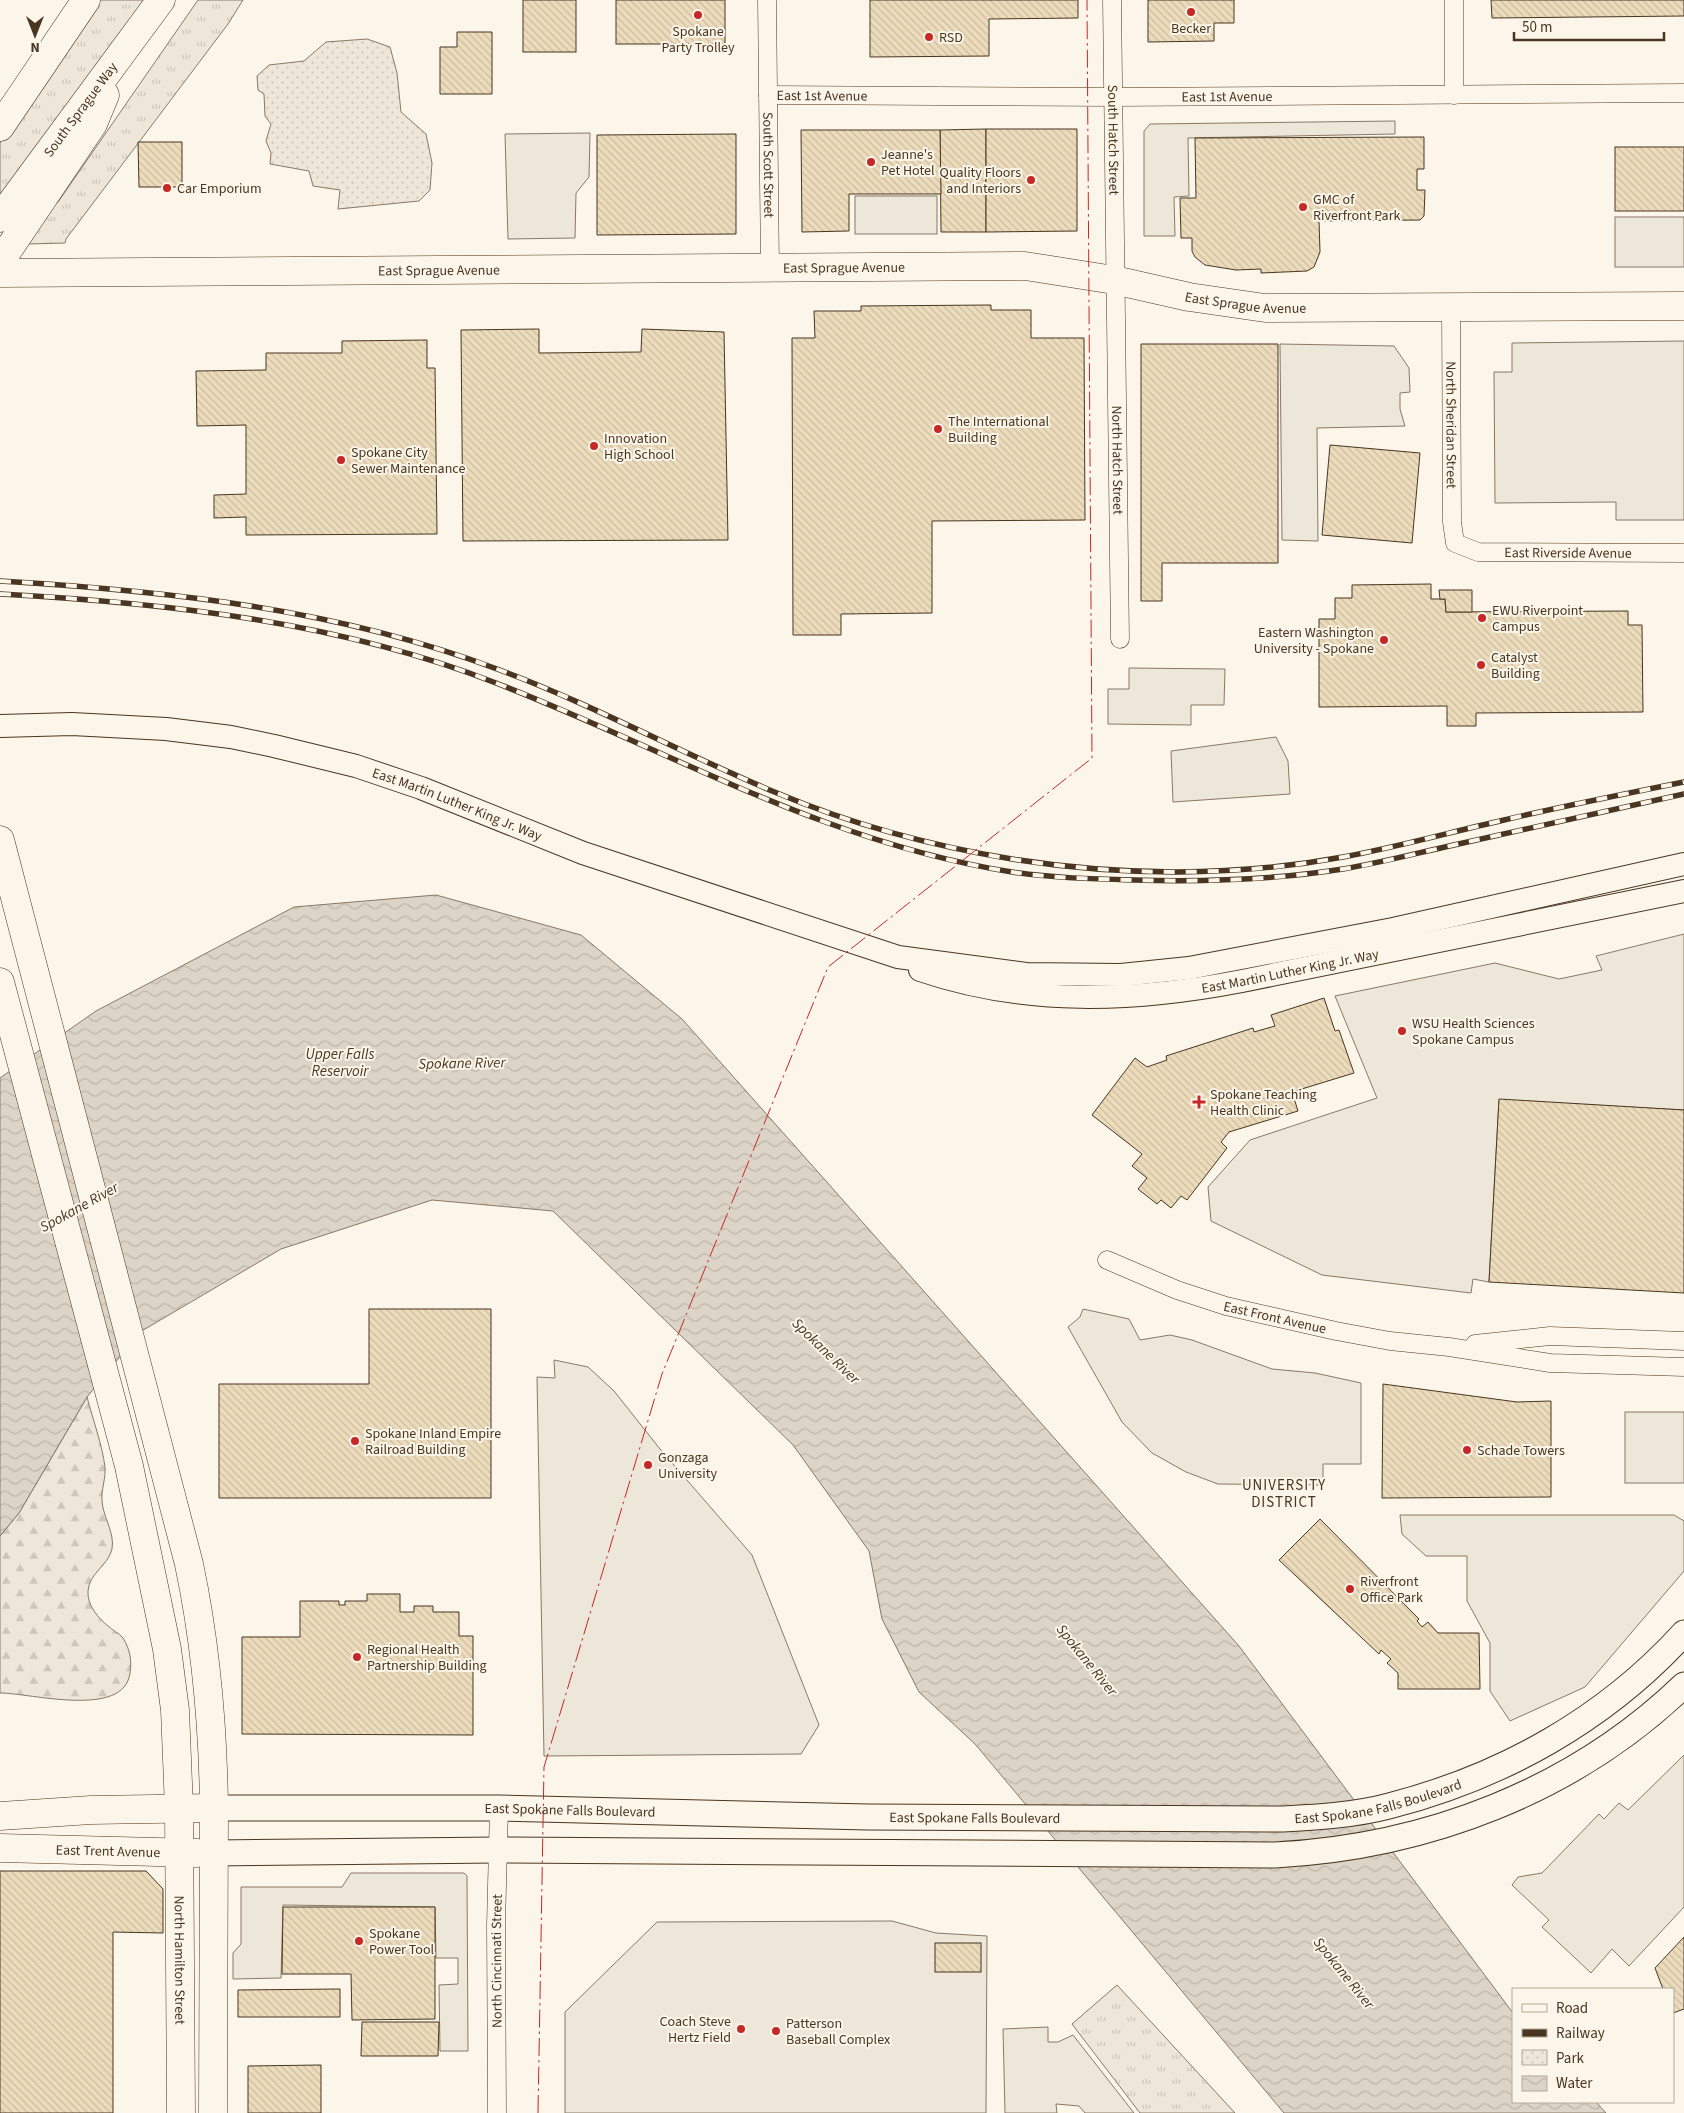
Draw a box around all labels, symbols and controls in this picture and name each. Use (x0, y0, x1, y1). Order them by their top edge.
marker: Becker (1185, 6, 1197, 18)
marker: Spokane Party Trolley (692, 9, 704, 21)
north arrow (10, 10, 60, 60)
scale bar (1514, 10, 1664, 42)
text: 50 m (1522, 17, 1552, 38)
place label: Becker (1171, 19, 1211, 39)
place label: Spokane Party Trolley (661, 22, 735, 58)
place label: RSD (939, 28, 963, 48)
marker: RSD (923, 31, 935, 43)
text: N (30, 37, 40, 57)
street label: South Sprague Way (39, 58, 123, 162)
street label: South Hatch Street (1102, 85, 1123, 196)
street label: East 1st Avenue (776, 86, 868, 107)
street label: East 1st Avenue (1181, 87, 1273, 108)
street label: South Scott Street (757, 112, 778, 218)
place label: Jeanne's Pet Hotel (881, 145, 935, 181)
marker: Jeanne's Pet Hotel (865, 156, 877, 168)
place label: Quality Floors and Interiors (940, 163, 1021, 199)
marker: Quality Floors and Interiors (1025, 174, 1037, 186)
place label: Car Emporium (177, 179, 262, 199)
marker: Car Emporium (161, 182, 173, 194)
place label: GMC of Riverfront Park (1313, 190, 1401, 226)
marker: GMC of Riverfront Park (1297, 201, 1309, 213)
street label: East Sprague Avenue (783, 258, 905, 279)
street label: East Sprague Avenue (378, 261, 500, 281)
street label: East Sprague Avenue (1183, 287, 1306, 319)
street label: North Sheridan Street (1440, 361, 1461, 489)
street label: North Hatch Street (1106, 405, 1127, 515)
place label: The International Building (948, 412, 1050, 448)
marker: The International Building (932, 423, 944, 435)
place label: Innovation High School (604, 429, 675, 465)
marker: Innovation High School (588, 440, 600, 452)
place label: Spokane City Sewer Maintenance (351, 443, 465, 479)
marker: Spokane City Sewer Maintenance (335, 454, 347, 466)
street label: East Riverside Avenue (1504, 543, 1632, 564)
place label: EWU Riverpoint Campus (1492, 601, 1583, 637)
marker: EWU Riverpoint Campus (1476, 612, 1488, 624)
place label: Eastern Washington University - Spokane (1254, 623, 1374, 659)
marker: Eastern Washington University - Spokane (1378, 634, 1390, 646)
place label: Catalyst Building (1491, 648, 1540, 684)
marker: Catalyst Building (1475, 659, 1487, 671)
street label: East Martin Luther King Jr. Way (369, 763, 545, 847)
street label: East Martin Luther King Jr. Way (1200, 944, 1381, 999)
place label: WSU Health Sciences Spokane Campus (1412, 1014, 1535, 1050)
marker: WSU Health Sciences Spokane Campus (1396, 1025, 1408, 1037)
water label: Upper Falls Reservoir (305, 1044, 375, 1082)
water label: Spokane River (418, 1052, 507, 1075)
place label: Spokane Teaching Health Clinic (1210, 1085, 1317, 1121)
marker: Spokane Teaching Health Clinic (1192, 1095, 1206, 1109)
water label: Spokane River (36, 1177, 123, 1238)
street label: East Front Avenue (1221, 1297, 1328, 1340)
water label: Spokane River (787, 1314, 865, 1390)
place label: Spokane Inland Empire Railroad Building (365, 1424, 501, 1460)
marker: Spokane Inland Empire Railroad Building (349, 1435, 361, 1447)
place label: Schade Towers (1477, 1441, 1565, 1461)
marker: Schade Towers (1461, 1444, 1473, 1456)
place label: Gonzaga University (658, 1448, 717, 1484)
marker: Gonzaga University (642, 1459, 654, 1471)
district label: UNIVERSITY DISTRICT (1242, 1475, 1326, 1513)
place label: Riverfront Office Park (1360, 1572, 1423, 1608)
marker: Riverfront Office Park (1344, 1583, 1356, 1595)
water label: Spokane River (1051, 1620, 1123, 1701)
place label: Regional Health Partnership Building (367, 1640, 487, 1676)
marker: Regional Health Partnership Building (351, 1651, 363, 1663)
street label: East Spokane Falls Boulevard (1294, 1775, 1465, 1829)
street label: East Spokane Falls Boulevard (485, 1799, 656, 1823)
street label: East Spokane Falls Boulevard (889, 1808, 1060, 1829)
street label: East Trent Avenue (55, 1840, 160, 1863)
street label: North Cincinnati Street (487, 1894, 508, 2028)
street label: North Hamilton Street (169, 1895, 189, 2025)
place label: Spokane Power Tool (369, 1924, 434, 1960)
water label: Spokane River (1308, 1933, 1380, 2014)
marker: Spokane Power Tool (353, 1935, 365, 1947)
legend (1512, 1988, 1674, 2103)
text: Road (1556, 1998, 1588, 2019)
place label: Coach Steve Hertz Field (660, 2012, 731, 2048)
place label: Patterson Baseball Complex (786, 2014, 891, 2050)
marker: Coach Steve Hertz Field (735, 2023, 747, 2035)
text: Railway (1556, 2023, 1605, 2044)
marker: Patterson Baseball Complex (770, 2025, 782, 2037)
text: Park (1556, 2048, 1585, 2069)
text: Water (1556, 2073, 1593, 2094)

